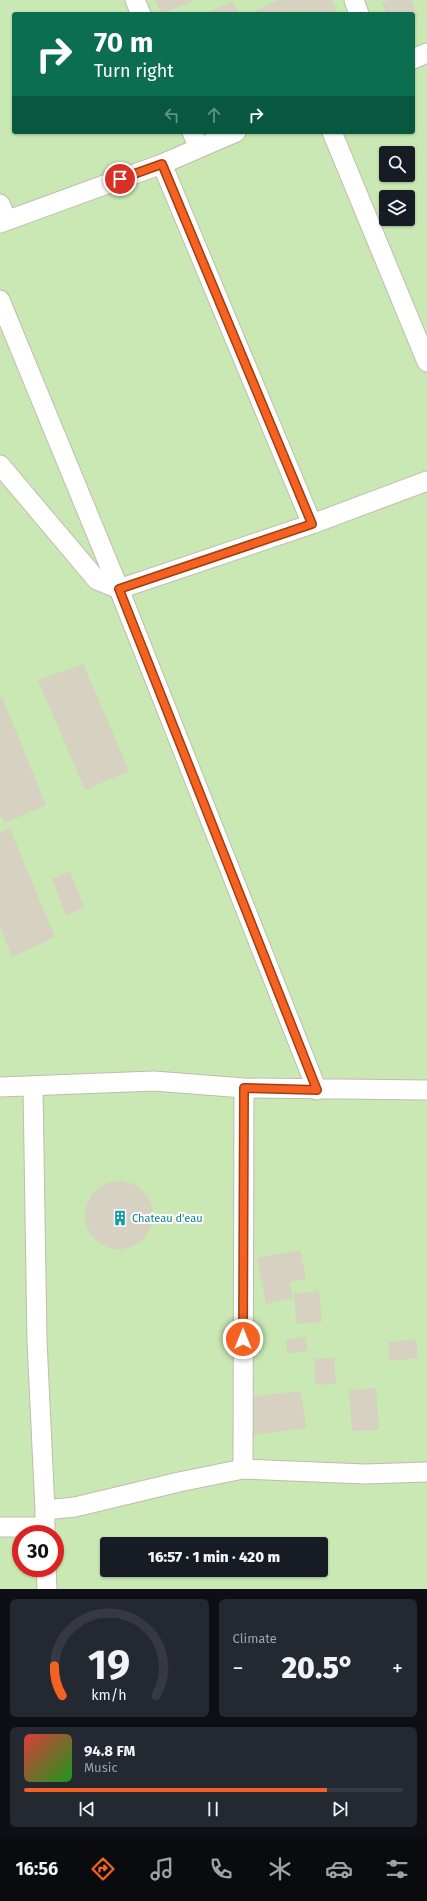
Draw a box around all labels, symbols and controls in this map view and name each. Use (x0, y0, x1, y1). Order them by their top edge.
text: 70 m (94, 26, 153, 59)
icon: right (28, 28, 80, 80)
text: Turn right (94, 60, 174, 82)
icon: left (161, 104, 183, 126)
icon: ahead (203, 104, 225, 126)
icon: right (245, 104, 267, 126)
map controls (379, 146, 415, 226)
button: search (379, 146, 415, 182)
pin (103, 162, 137, 196)
icon: arrive (109, 168, 131, 190)
button: layers (379, 190, 415, 226)
building icon: Chateau d'eau (111, 1209, 129, 1227)
place label: Chateau d'eau (132, 1212, 203, 1225)
position arrow (222, 1318, 264, 1360)
speed limit sign: 30 (12, 1525, 64, 1577)
text: 16:57 · 1 min · 420 m (148, 1548, 280, 1566)
text: Climate (233, 1631, 277, 1646)
text: 19 (88, 1640, 131, 1690)
text: 20.5° (281, 1650, 354, 1686)
text: − (233, 1655, 244, 1682)
text: + (392, 1655, 403, 1682)
text: km/h (92, 1687, 127, 1704)
text: 94.8 FM (84, 1742, 135, 1760)
text: Music (84, 1760, 118, 1775)
icon: previous (76, 1798, 98, 1820)
icon: pause (202, 1798, 224, 1820)
icon: next (329, 1798, 351, 1820)
icon: directions (89, 1855, 117, 1883)
icon: music (148, 1855, 176, 1883)
icon: phone (207, 1855, 235, 1883)
icon: climate (266, 1855, 294, 1883)
icon: car (325, 1855, 353, 1883)
icon: filters (383, 1855, 411, 1883)
text: 16:56 (15, 1858, 58, 1880)

